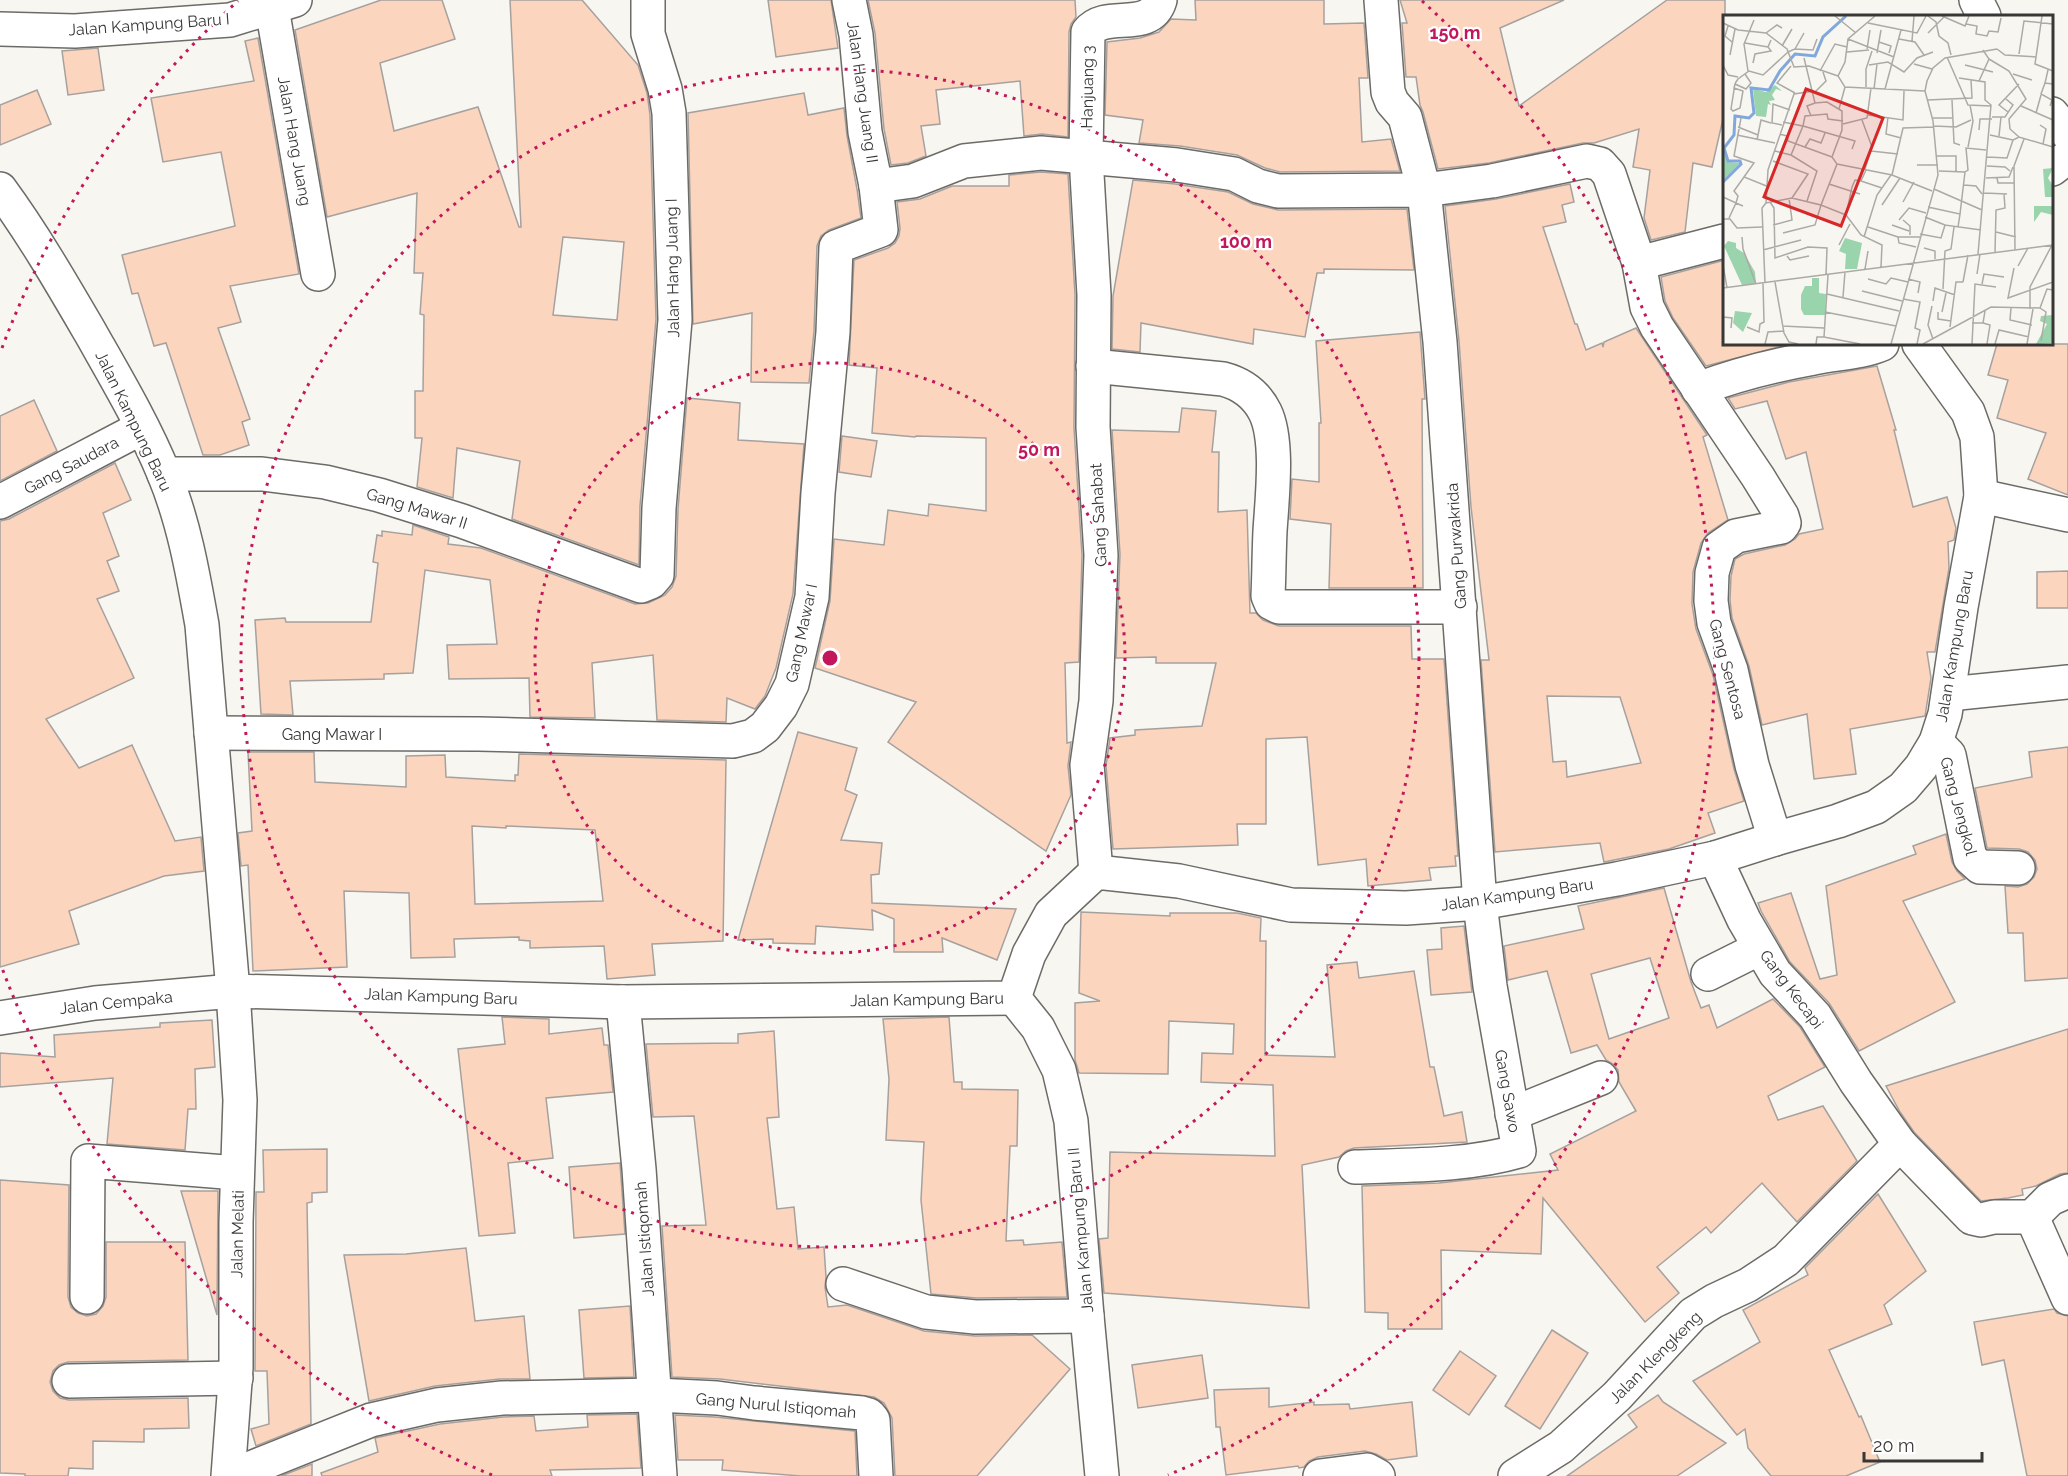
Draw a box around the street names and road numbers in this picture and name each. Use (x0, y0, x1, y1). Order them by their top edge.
street label: Jalan Kampung Baru I (68, 9, 230, 40)
street label: Jalan Hang Juang II (843, 20, 882, 164)
street label: Hanjuang 3 (1077, 45, 1098, 129)
street label: Jalan Hang Juang (274, 75, 315, 207)
street label: Jalan Hang Juang I (662, 198, 683, 338)
street label: Jalan Kampung Baru (91, 348, 176, 494)
street label: Gang Saudara (21, 433, 122, 498)
street label: Gang Sahabat (1086, 462, 1111, 567)
street label: Gang Purwakrida (1443, 482, 1470, 610)
street label: Gang Mawar II (364, 484, 470, 533)
street label: Jalan Kampung Baru (1932, 569, 1977, 723)
street label: Gang Mawar I (782, 582, 821, 684)
street label: Gang Sentosa (1705, 617, 1750, 721)
street label: Gang Mawar I (282, 725, 382, 744)
street label: Gang Jengkol (1936, 755, 1981, 858)
street label: Jalan Kampung Baru (1440, 874, 1594, 915)
street label: Gang Kecapi (1756, 946, 1827, 1032)
street label: Jalan Kampung Baru (364, 984, 518, 1009)
street label: Jalan Cempaka (59, 987, 174, 1018)
street label: Jalan Kampung Baru (850, 989, 1004, 1010)
street label: Gang Sawo (1491, 1048, 1524, 1134)
street label: Jalan Kampung Baru II (1064, 1147, 1097, 1313)
street label: Jalan Istiqomah (631, 1181, 658, 1297)
street label: Jalan Melati (227, 1190, 248, 1278)
street label: Jalan Klengkeng (1605, 1307, 1705, 1407)
street label: Gang Nurul Istiqomah (695, 1389, 857, 1422)

